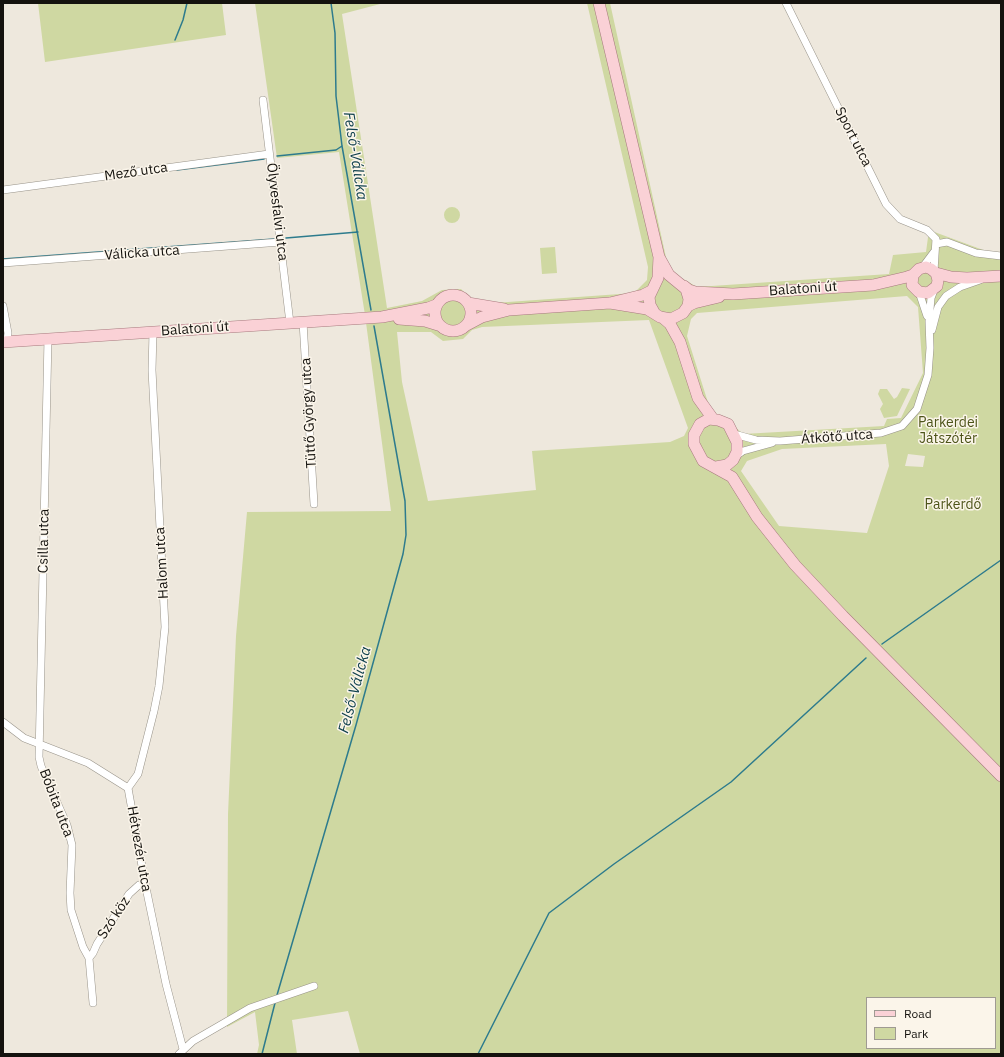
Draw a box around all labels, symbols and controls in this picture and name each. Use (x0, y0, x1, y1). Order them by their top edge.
street label: Sport utca (831, 104, 875, 170)
water label: Felső-Válicka (339, 111, 371, 201)
street label: Mező utca (103, 159, 169, 185)
street label: Ölyvesfalvi utca (263, 162, 291, 262)
street label: Válicka utca (104, 242, 180, 264)
street label: Balatoni út (768, 278, 838, 300)
street label: Balatoni út (160, 318, 230, 340)
street label: Tüttő György utca (298, 357, 320, 469)
park label: Parkerdei Játszótér (918, 415, 978, 448)
street label: Átkötő utca (800, 426, 874, 448)
park label: Parkerdő (925, 497, 981, 513)
street label: Csilla utca (35, 509, 53, 573)
street label: Halom utca (152, 527, 172, 599)
water label: Felső-Válicka (335, 645, 375, 735)
street label: Bóbita utca (35, 767, 77, 839)
street label: Hétvezér utca (123, 805, 155, 893)
street label: Szó köz (94, 894, 134, 942)
legend (866, 997, 996, 1049)
text: Road (904, 1006, 932, 1021)
text: Park (904, 1026, 928, 1041)

